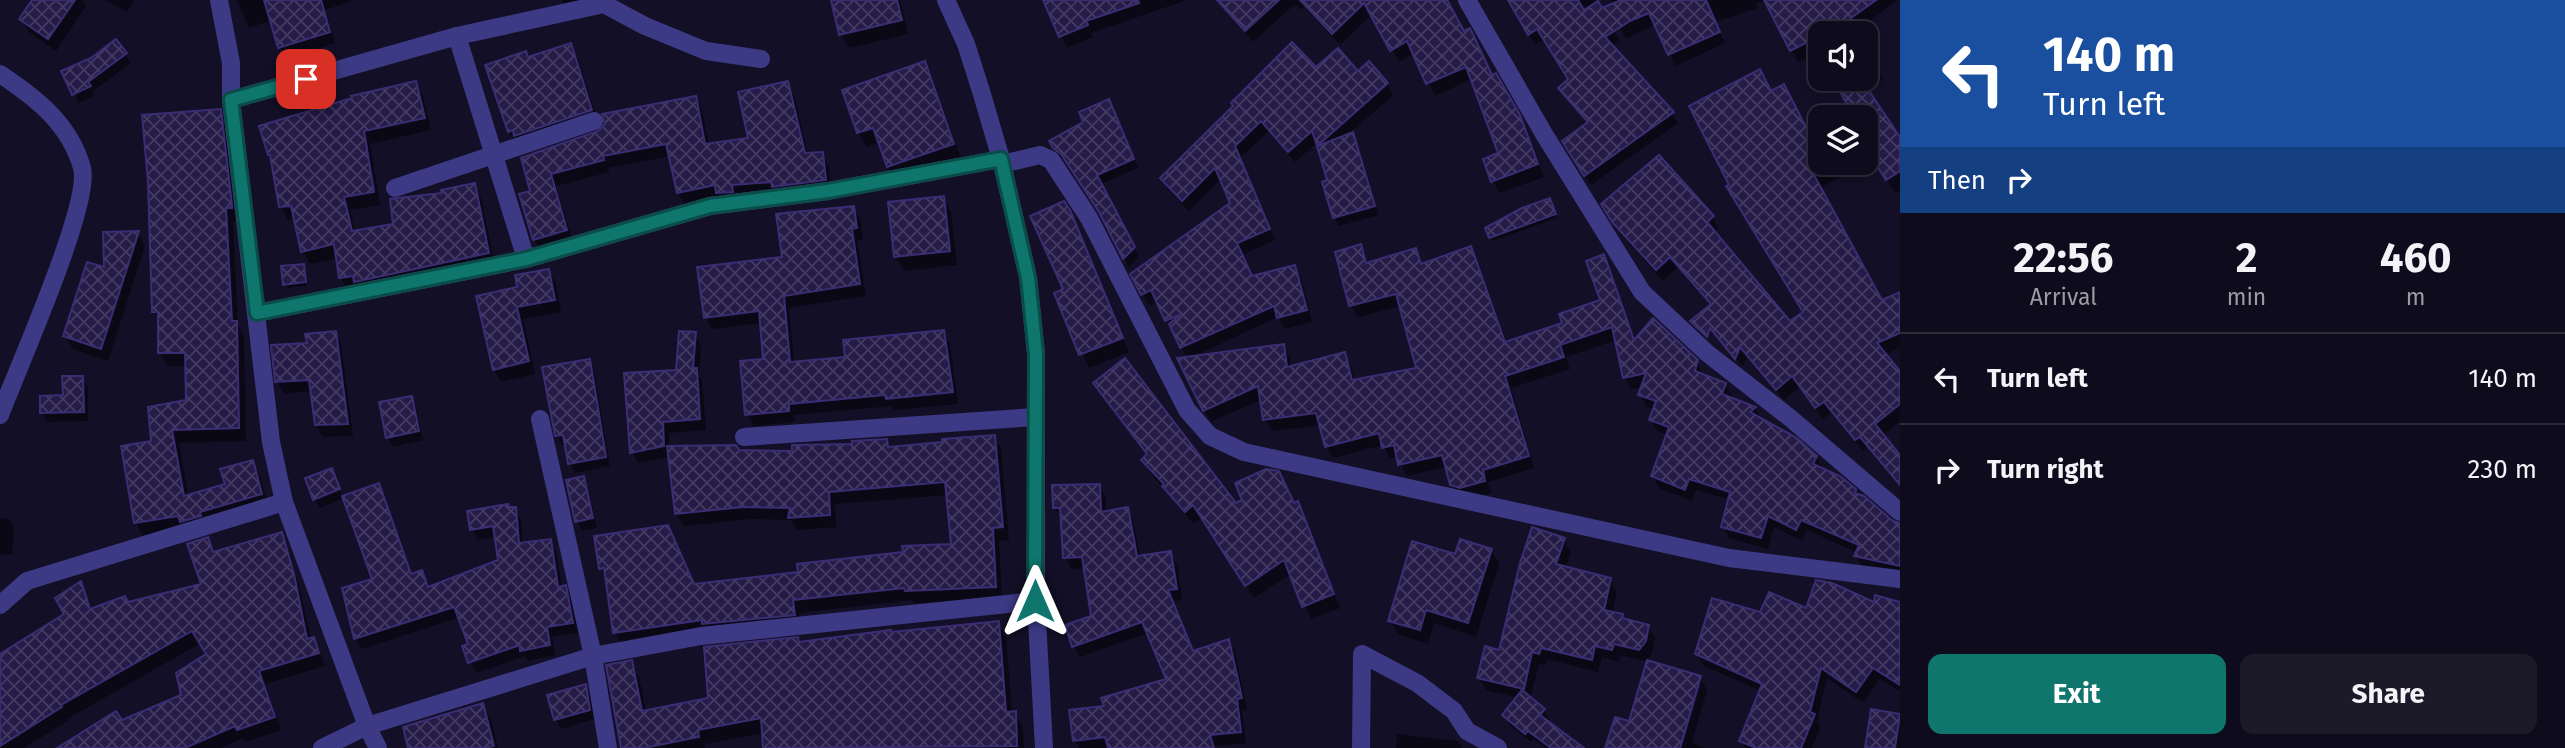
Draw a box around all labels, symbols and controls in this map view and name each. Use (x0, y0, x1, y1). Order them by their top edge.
map controls (1808, 21, 1878, 175)
button: sound (1808, 21, 1878, 91)
text: 140 m (2043, 25, 2175, 84)
icon: left (1928, 28, 2019, 119)
pin (276, 49, 336, 109)
icon: arrive (287, 60, 325, 98)
text: Turn left (2043, 85, 2165, 123)
button: layers (1808, 105, 1878, 175)
icon: right (2000, 161, 2038, 199)
text: Then (1928, 165, 1986, 196)
text: 22:56 (2013, 233, 2113, 283)
text: 2 (2236, 233, 2257, 283)
text: 460 (2380, 233, 2452, 283)
text: Arrival (2030, 283, 2097, 311)
text: min (2227, 283, 2266, 311)
text: m (2406, 283, 2426, 311)
icon: left (1928, 360, 1966, 398)
text: Turn left (1987, 363, 2088, 394)
text: 140 m (2468, 363, 2537, 394)
icon: right (1928, 451, 1966, 489)
text: Turn right (1987, 454, 2104, 485)
text: 230 m (2468, 454, 2537, 485)
position arrow (998, 564, 1072, 638)
button: Exit (1928, 654, 2226, 734)
button: Share (2240, 654, 2537, 734)

